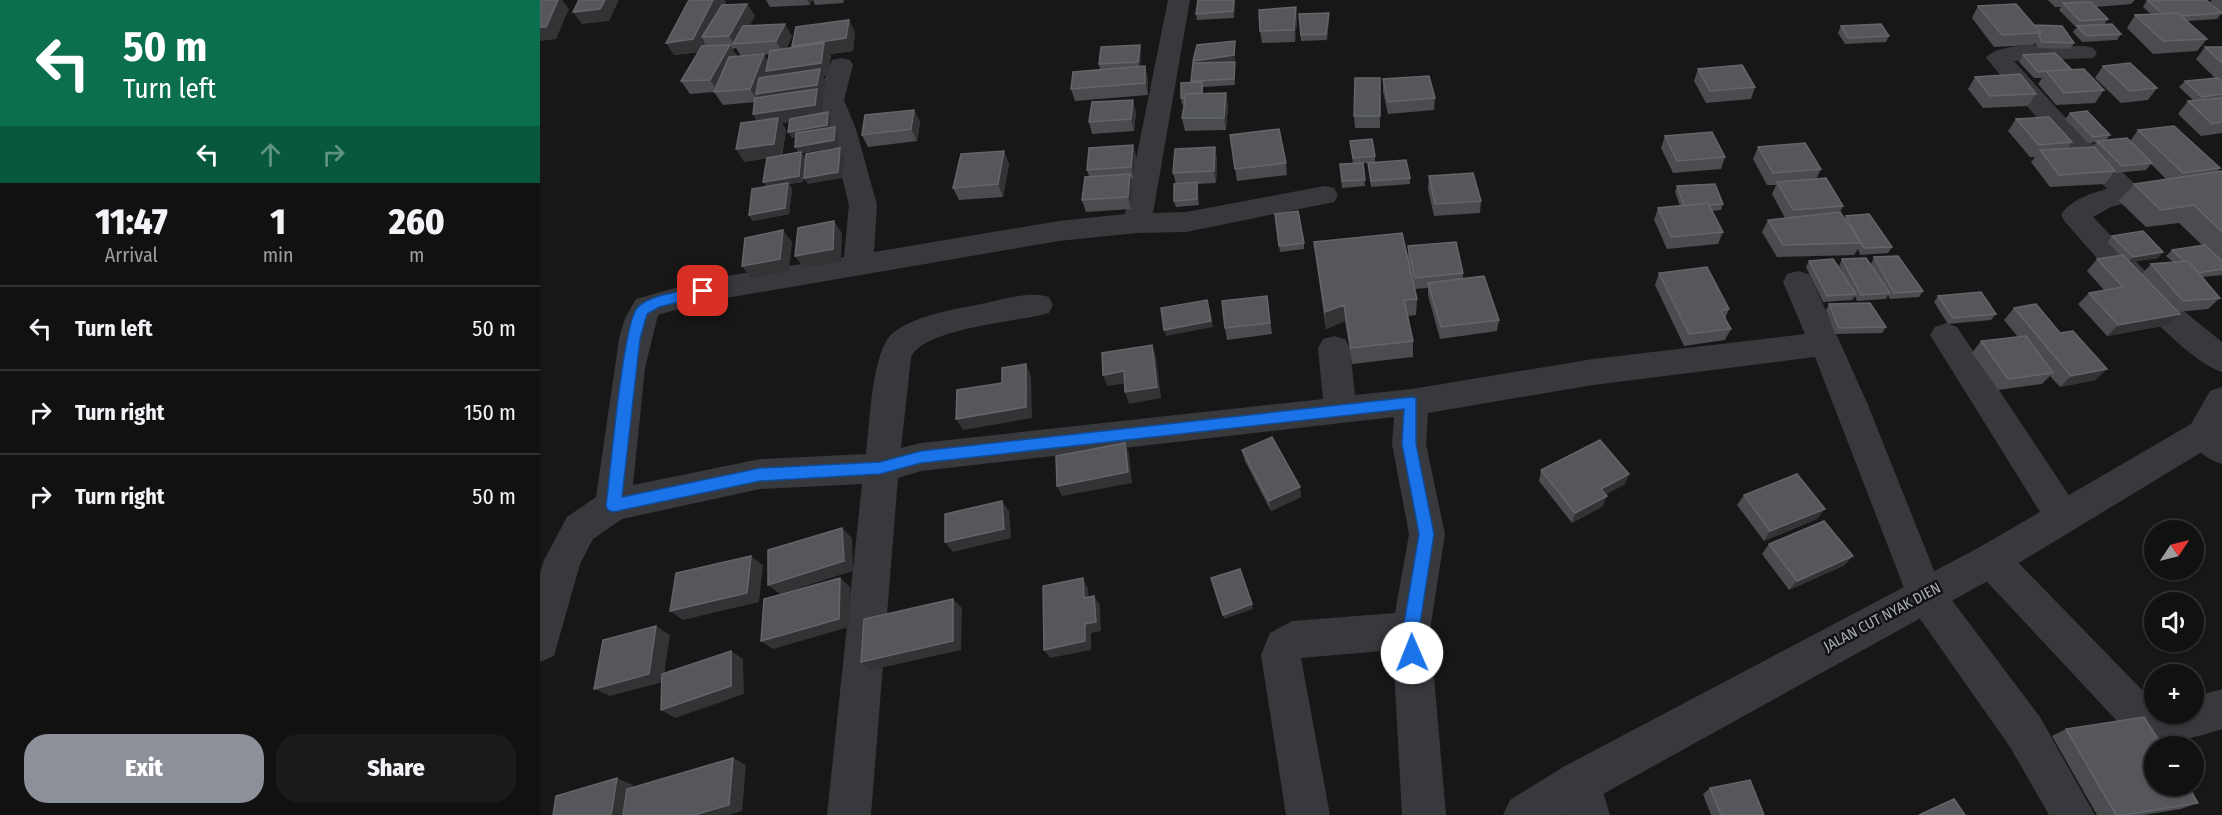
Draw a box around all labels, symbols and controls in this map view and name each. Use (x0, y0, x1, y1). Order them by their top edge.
text: 50 m (123, 22, 207, 72)
icon: left (24, 24, 102, 102)
text: Turn left (123, 73, 216, 105)
icon: left (191, 138, 224, 171)
icon: ahead (254, 138, 287, 171)
icon: right (317, 138, 350, 171)
text: 11:47 (95, 200, 167, 244)
text: 1 (270, 200, 286, 244)
text: 260 (389, 200, 445, 244)
text: Arrival (105, 243, 158, 267)
text: min (263, 243, 294, 267)
text: m (409, 243, 424, 267)
pin (677, 265, 728, 316)
icon: arrive (686, 274, 719, 307)
icon: left (24, 312, 57, 345)
text: Turn left (75, 315, 153, 342)
text: 50 m (472, 315, 516, 342)
icon: right (24, 396, 57, 429)
text: Turn right (75, 399, 164, 426)
text: 150 m (464, 399, 516, 426)
icon: right (24, 480, 57, 513)
text: Turn right (75, 483, 164, 510)
text: 50 m (472, 483, 516, 510)
north arrow (2144, 520, 2204, 580)
map controls (2144, 520, 2204, 796)
street label: JALAN CUT NYAK DIEN (1820, 579, 1944, 655)
button: sound (2144, 592, 2204, 652)
position arrow (1380, 621, 1444, 685)
button: + (2144, 664, 2204, 724)
button: Exit (24, 734, 264, 803)
button: Share (276, 734, 516, 803)
button: − (2144, 736, 2204, 796)

